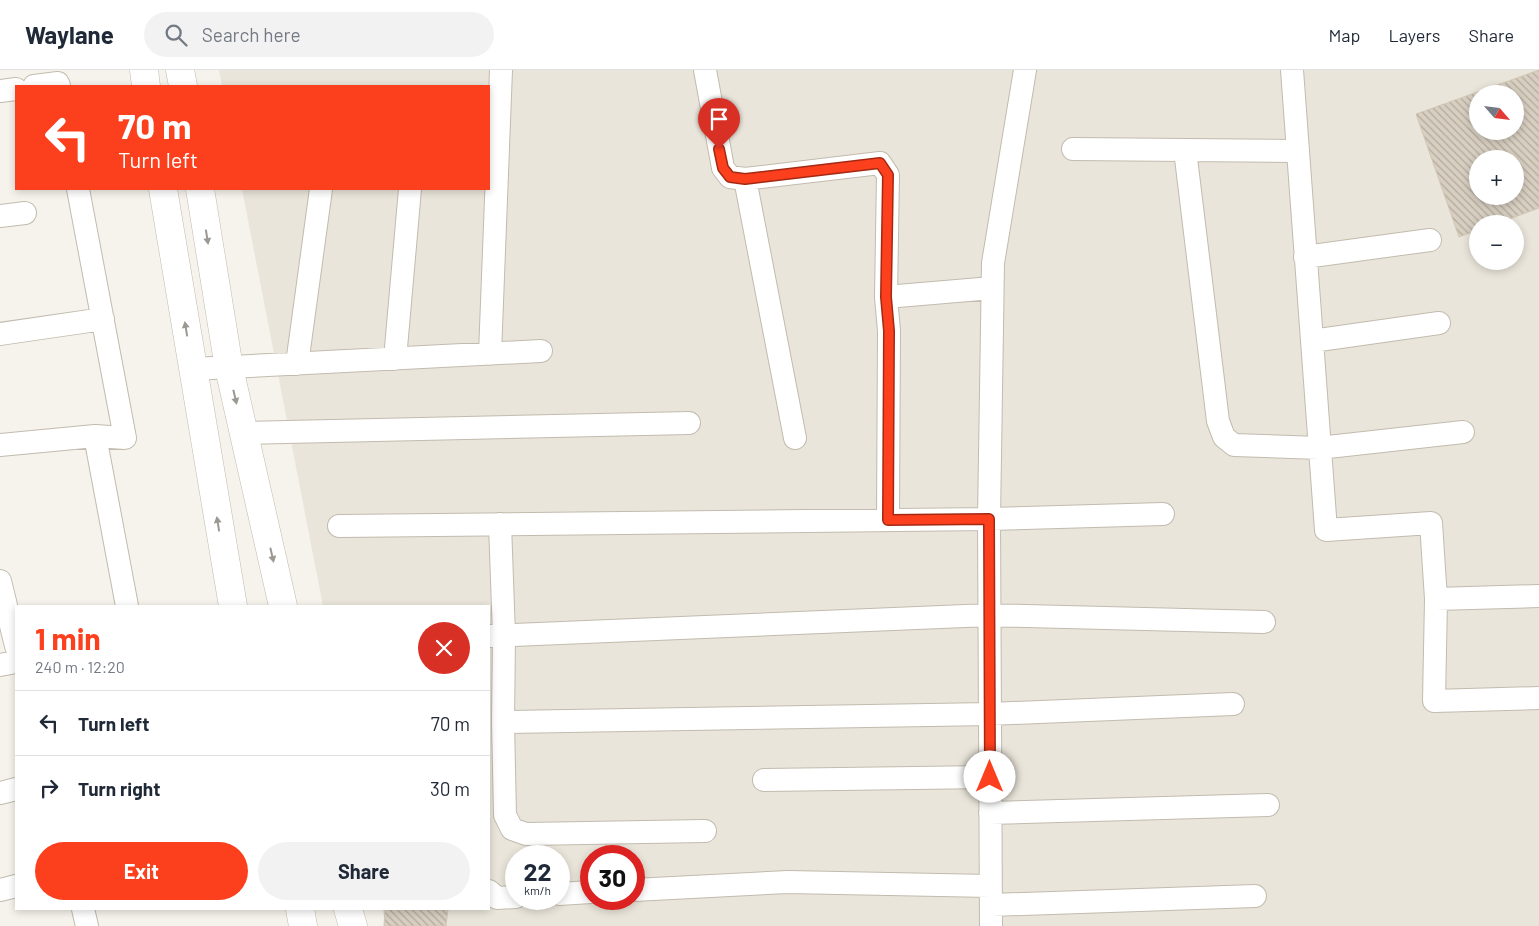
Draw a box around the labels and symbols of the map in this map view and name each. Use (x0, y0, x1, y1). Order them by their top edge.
north arrow (1469, 85, 1524, 140)
pin (698, 98, 740, 149)
one-way arrow (204, 229, 212, 245)
one-way arrow (182, 321, 190, 337)
one-way arrow (231, 389, 239, 404)
one-way arrow (214, 515, 222, 531)
one-way arrow (268, 548, 276, 563)
position arrow (963, 750, 1015, 802)
speed limit sign: 30 (580, 845, 645, 910)

